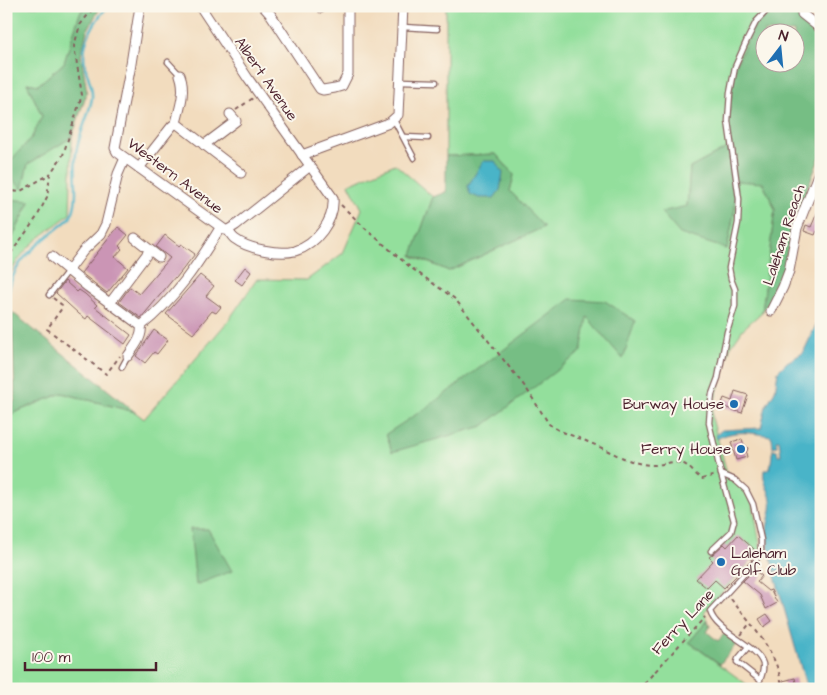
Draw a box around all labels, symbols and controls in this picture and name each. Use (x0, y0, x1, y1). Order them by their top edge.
north arrow (754, 22, 804, 72)
text: N (776, 26, 790, 47)
street label: Albert Avenue (229, 33, 303, 125)
street label: Western Avenue (123, 133, 227, 219)
street label: Laleham Reach (758, 181, 810, 288)
place label: Burway House (623, 394, 724, 416)
marker: Burway House (728, 398, 740, 410)
place label: Ferry House (641, 439, 731, 461)
marker: Ferry House (735, 443, 747, 455)
place label: Laleham Golf Club (731, 543, 797, 581)
marker: Laleham Golf Club (715, 556, 727, 568)
street label: Ferry Lane (647, 585, 720, 660)
scale bar (25, 640, 156, 672)
text: 100 m (32, 647, 71, 668)

